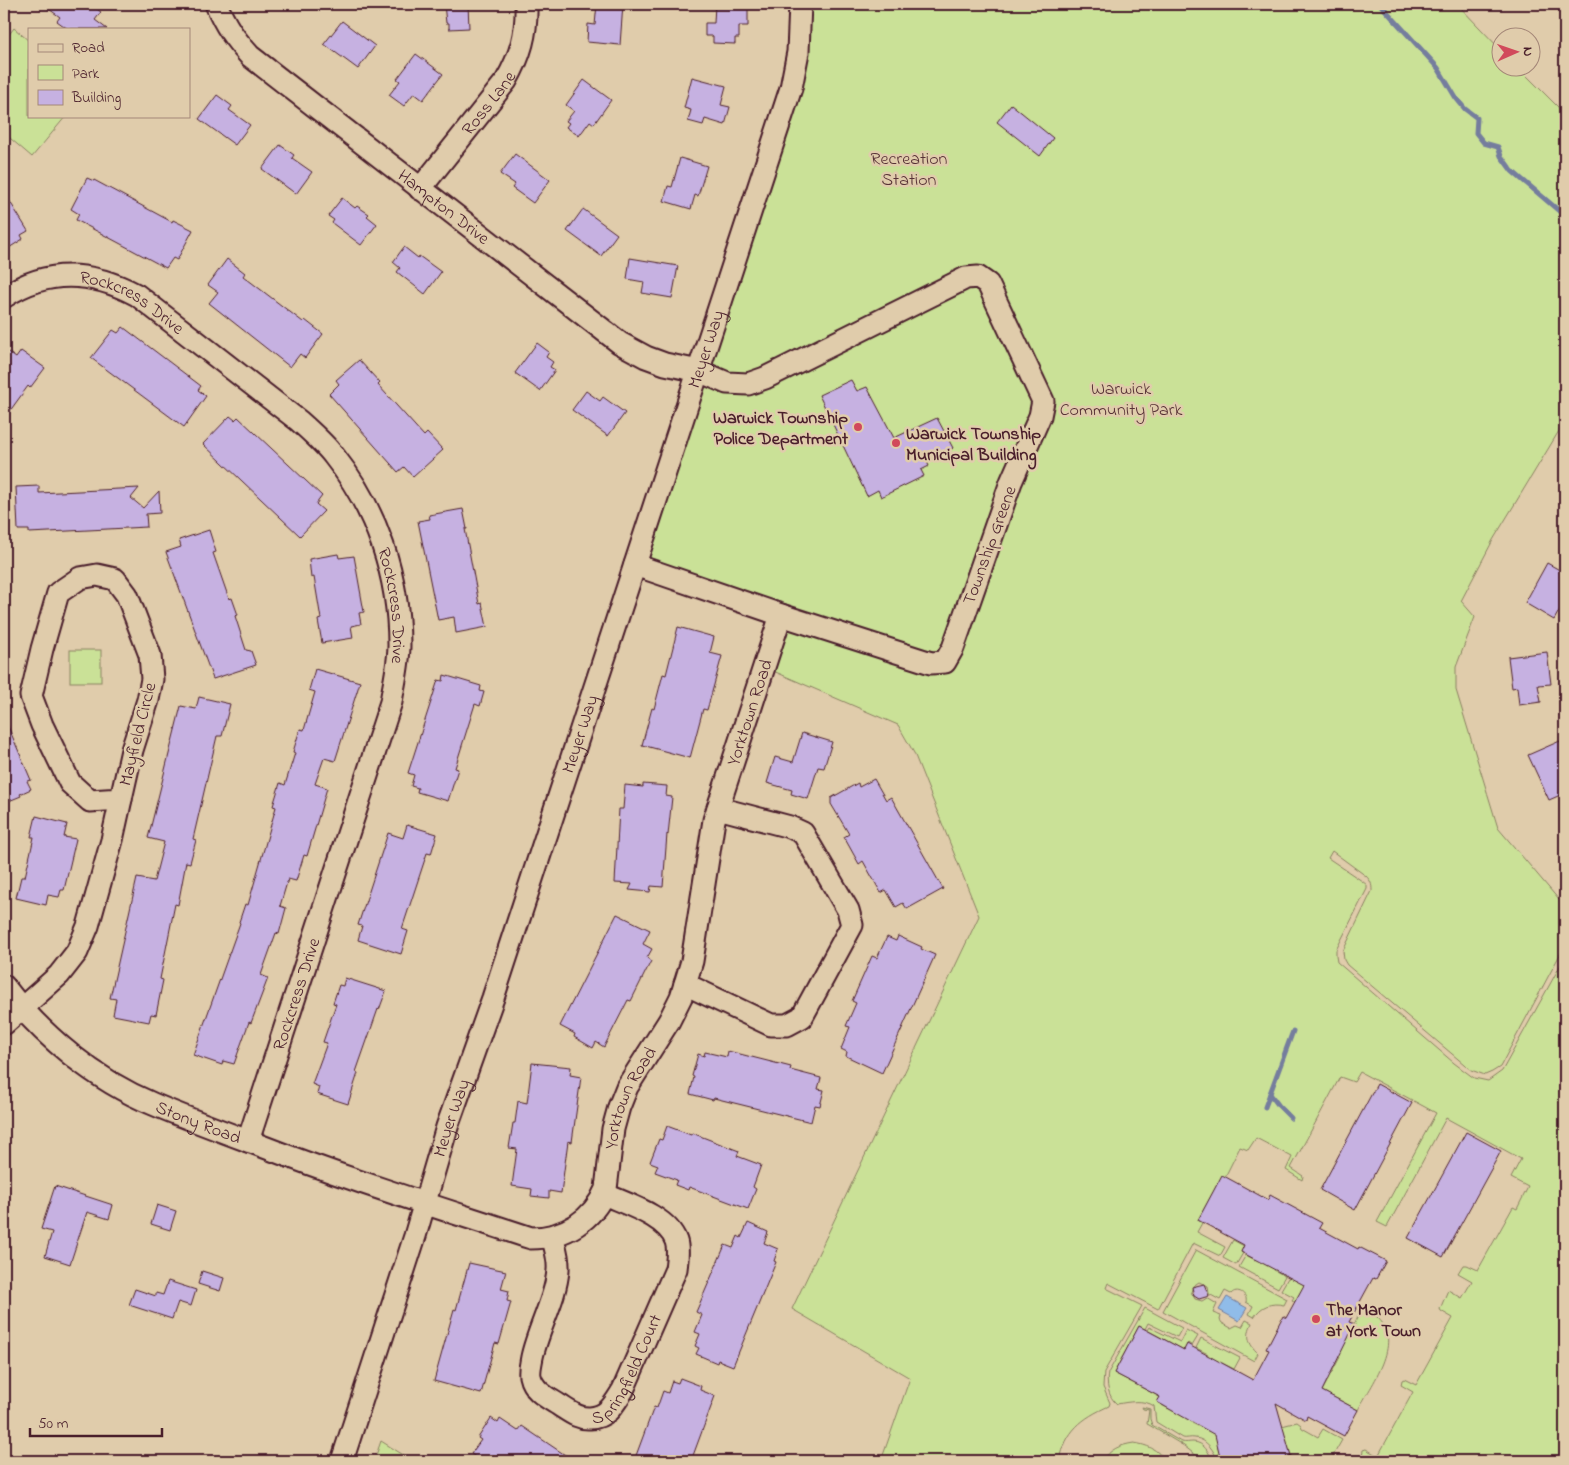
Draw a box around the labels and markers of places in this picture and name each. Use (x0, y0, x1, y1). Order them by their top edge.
place label: Warwick Township Police Department (713, 406, 849, 453)
marker: Warwick Township Police Department (852, 421, 864, 433)
place label: Warwick Township Municipal Building (906, 422, 1041, 470)
marker: Warwick Township Municipal Building (890, 437, 902, 449)
place label: The Manor at York Town (1326, 1298, 1421, 1345)
marker: The Manor at York Town (1310, 1313, 1322, 1325)

